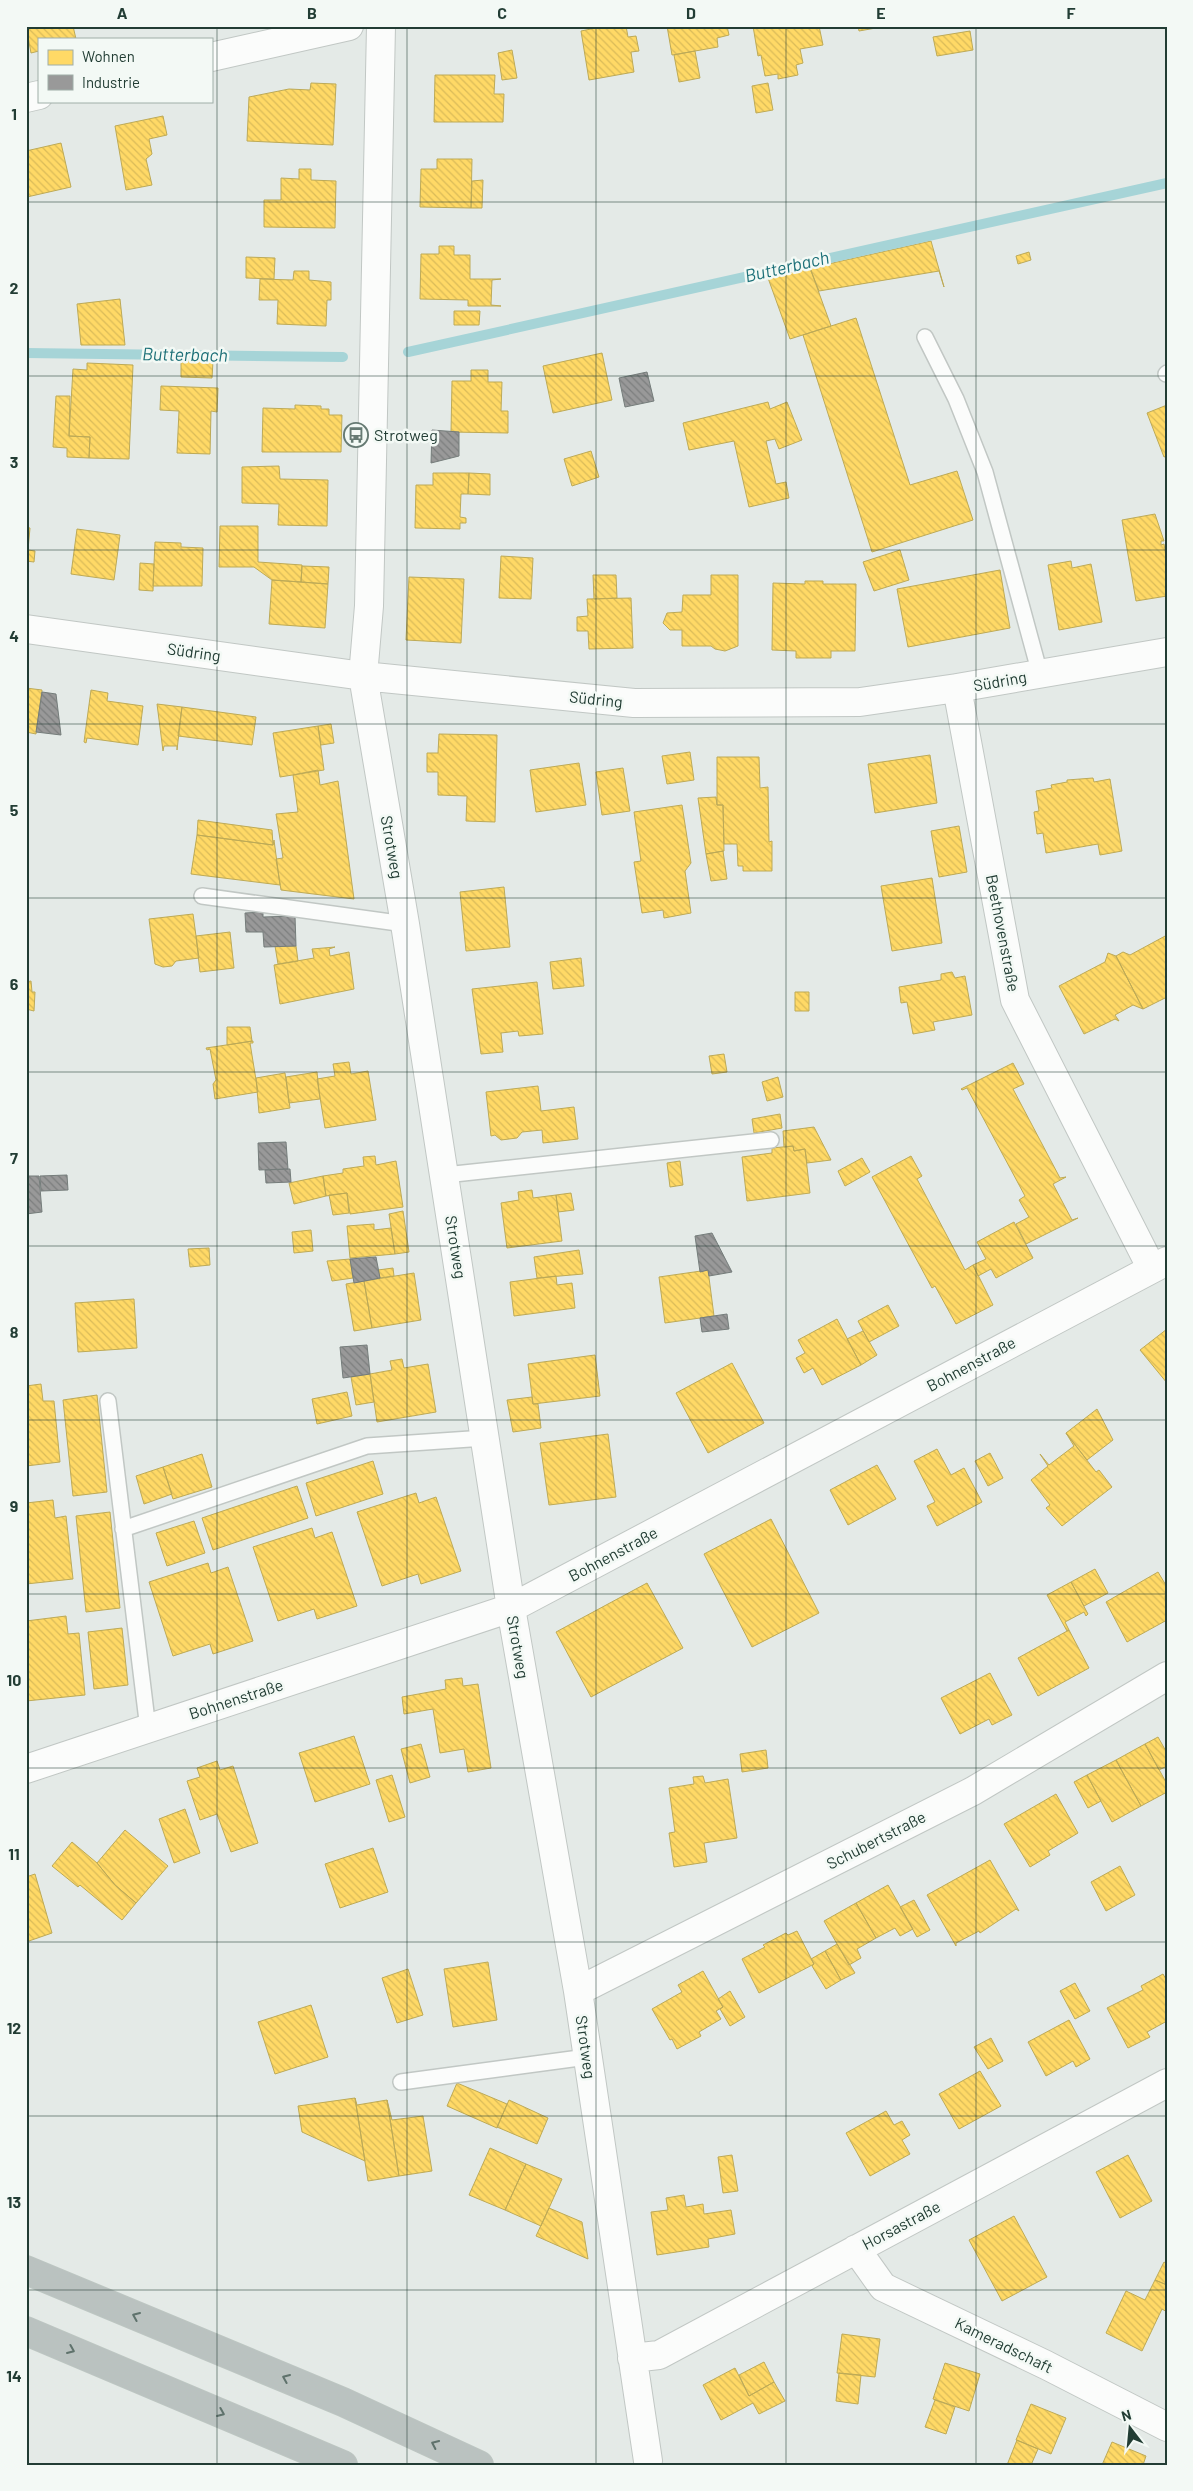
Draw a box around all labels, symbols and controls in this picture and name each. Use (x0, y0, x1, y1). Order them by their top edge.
text: A (117, 3, 128, 22)
text: B (307, 3, 317, 22)
text: C (497, 3, 507, 22)
text: D (686, 3, 696, 22)
text: E (876, 3, 886, 22)
text: F (1067, 3, 1076, 22)
legend (38, 38, 212, 102)
text: Wohnen (82, 47, 135, 65)
text: Industrie (82, 73, 140, 91)
text: 1 (11, 104, 17, 123)
water label: Butterbach (743, 246, 831, 286)
text: 2 (10, 278, 19, 297)
water label: Butterbach (142, 342, 228, 366)
bus stop icon: Strotweg (343, 422, 369, 448)
place label: Strotweg (374, 425, 438, 444)
text: 3 (10, 452, 18, 471)
text: 4 (9, 626, 19, 645)
street label: Südring (166, 638, 222, 665)
street label: Südring (972, 666, 1028, 695)
street label: Südring (568, 686, 624, 711)
text: 5 (10, 800, 19, 819)
street label: Strotweg (378, 814, 407, 880)
street label: Beethovenstraße (983, 873, 1024, 993)
text: 6 (10, 974, 19, 993)
text: 7 (10, 1148, 18, 1167)
street label: Strotweg (442, 1214, 471, 1280)
text: 8 (10, 1322, 19, 1341)
street label: Bohnenstraße (923, 1332, 1018, 1395)
text: 9 (10, 1496, 18, 1515)
street label: Bohnenstraße (565, 1522, 660, 1585)
street label: Strotweg (504, 1614, 533, 1680)
text: 10 (7, 1670, 21, 1689)
street label: Bohnenstraße (186, 1674, 285, 1723)
street label: Schubertstraße (823, 1806, 929, 1873)
text: 11 (8, 1844, 20, 1863)
street label: Strotweg (573, 2014, 600, 2080)
text: 12 (7, 2018, 21, 2037)
text: 13 (7, 2192, 21, 2211)
street label: Horsastraße (858, 2196, 943, 2253)
one-way arrow (132, 2311, 141, 2322)
street label: Kameradschaft (952, 2313, 1056, 2376)
one-way arrow (66, 2343, 75, 2354)
text: 14 (6, 2366, 22, 2385)
one-way arrow (282, 2374, 291, 2385)
north arrow (1106, 2404, 1156, 2454)
one-way arrow (216, 2406, 225, 2417)
text: N (1119, 2406, 1133, 2424)
one-way arrow (431, 2440, 440, 2451)

